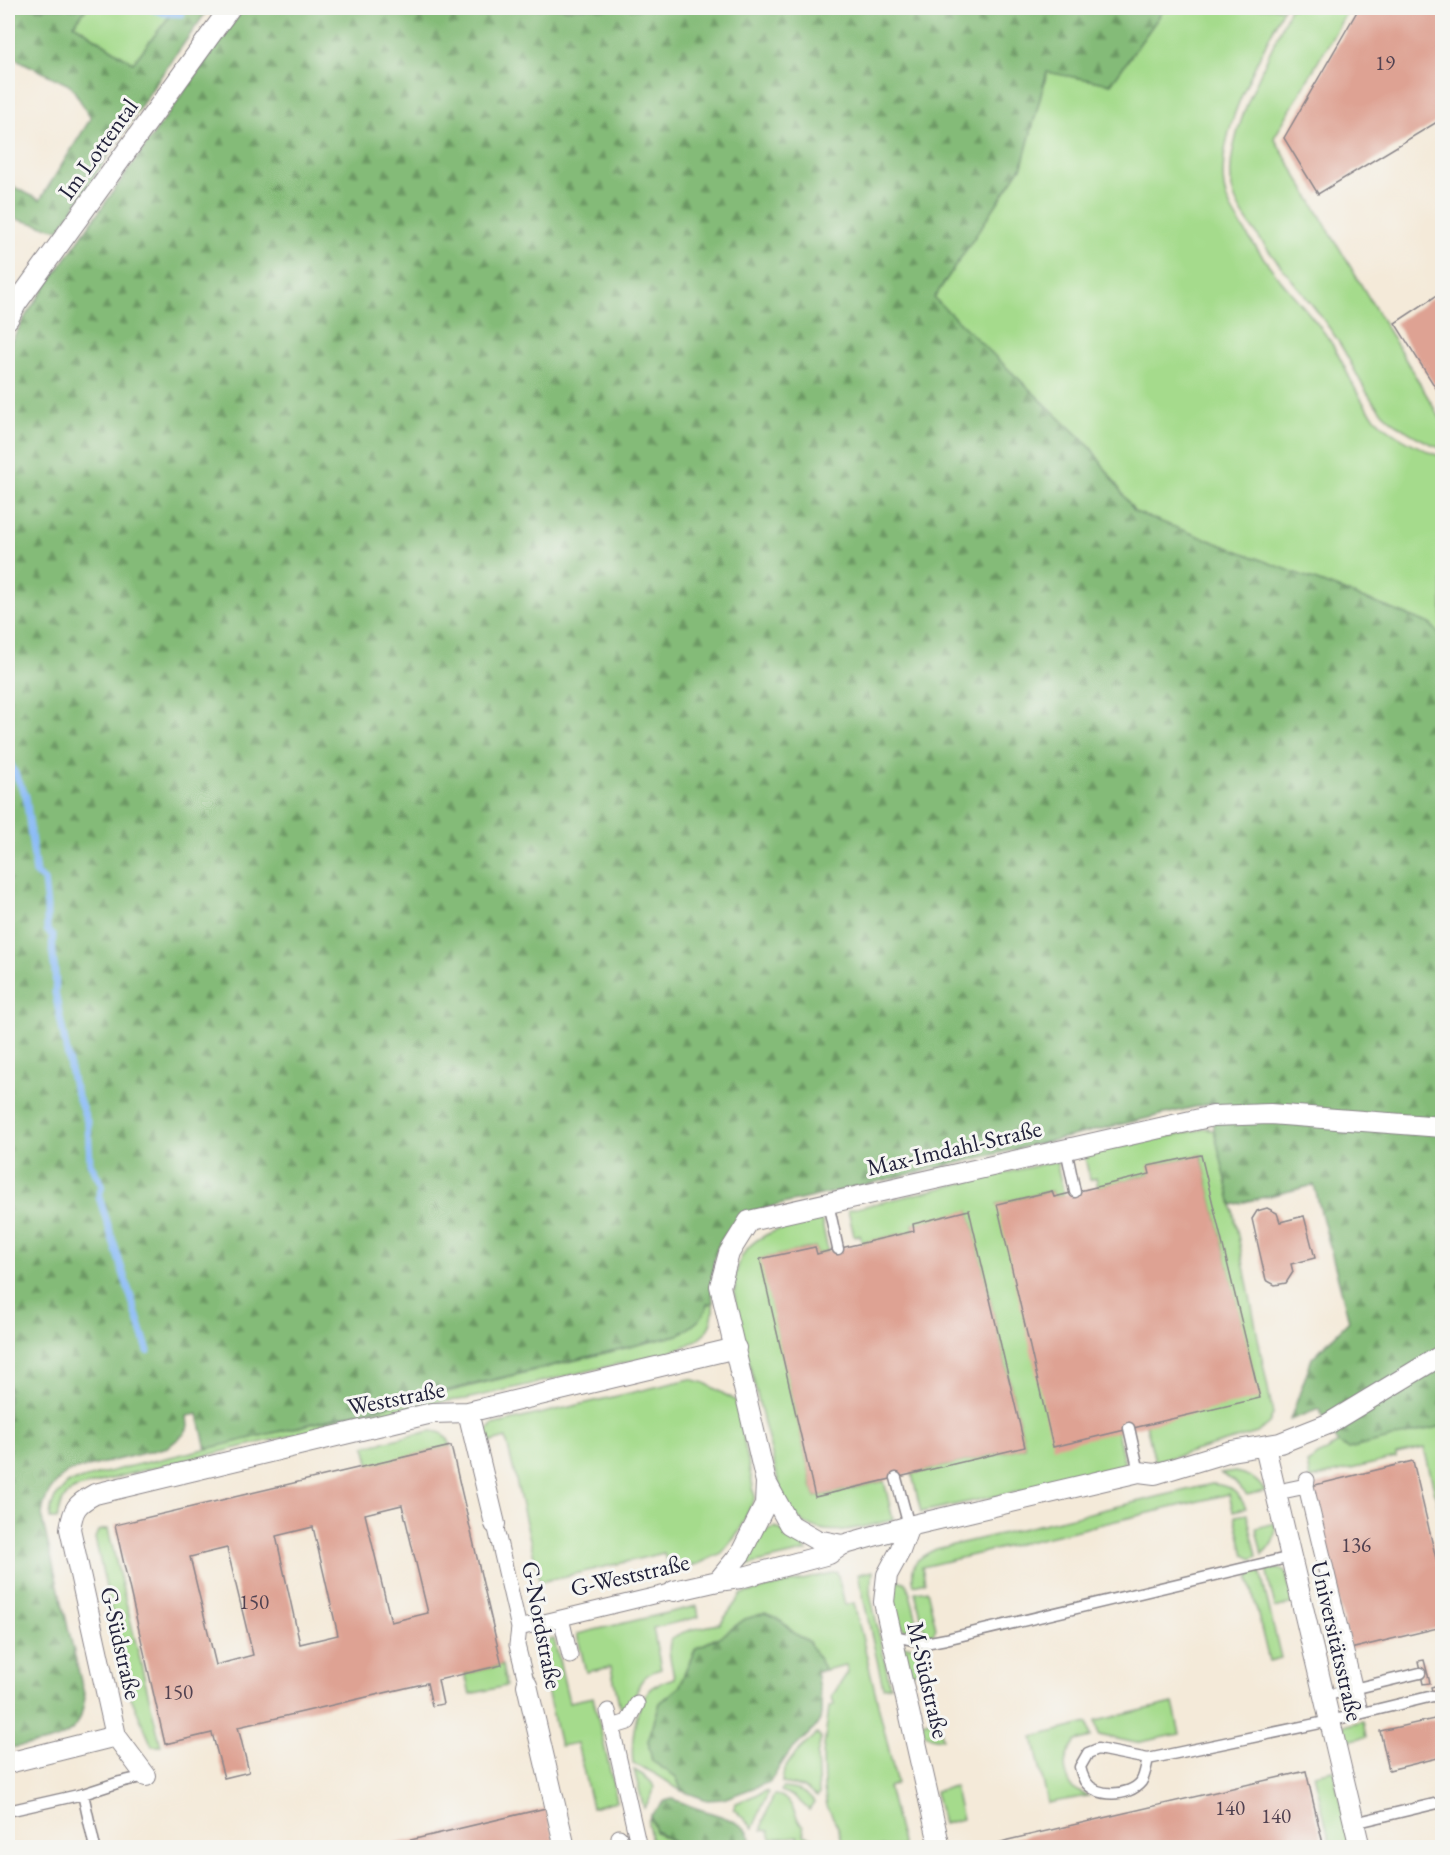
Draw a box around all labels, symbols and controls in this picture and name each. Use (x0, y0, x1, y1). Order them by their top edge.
house number: 19 (1375, 49, 1395, 76)
street label: Im Lottental (51, 92, 145, 205)
street label: Max-Imdahl-Straße (863, 1112, 1044, 1183)
street label: Weststraße (345, 1373, 447, 1422)
house number: 136 (1341, 1531, 1371, 1558)
street label: G-Weststraße (567, 1546, 692, 1603)
street label: G-Nordstraße (515, 1558, 570, 1691)
street label: Universitätsstraße (1304, 1558, 1371, 1724)
street label: G-Südstraße (94, 1584, 149, 1702)
house number: 150 (239, 1588, 269, 1615)
street label: M-Südstraße (900, 1619, 957, 1741)
house number: 150 (163, 1678, 193, 1705)
house number: 140 (1215, 1794, 1245, 1821)
house number: 140 (1261, 1802, 1291, 1829)

